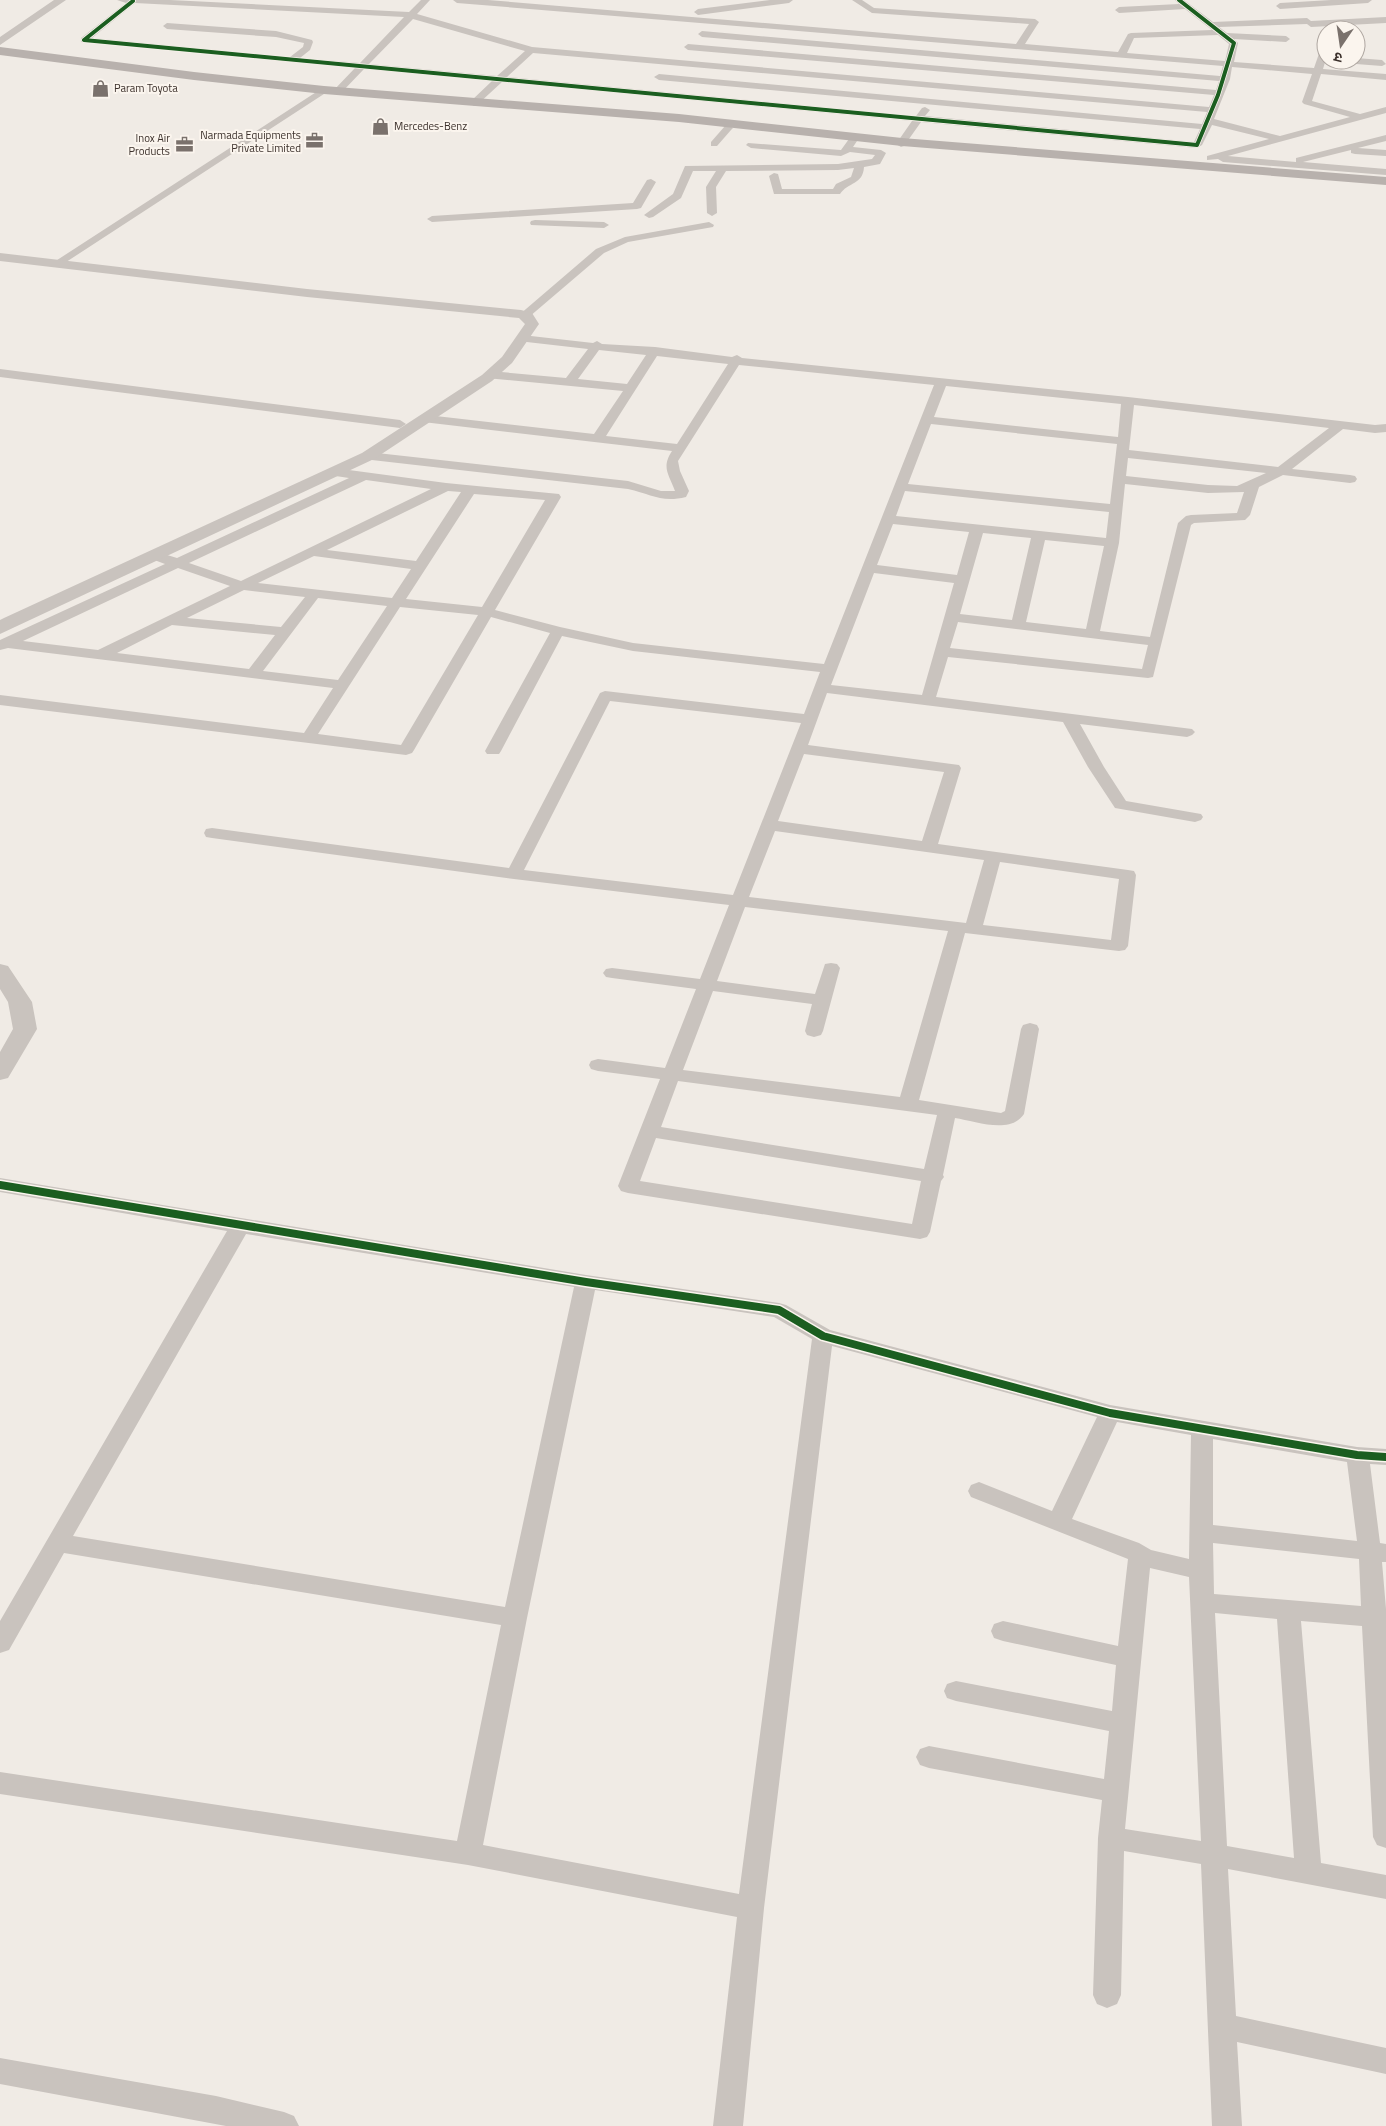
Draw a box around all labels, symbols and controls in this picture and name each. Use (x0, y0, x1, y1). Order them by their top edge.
north arrow (1316, 20, 1366, 70)
text: उ (1331, 47, 1344, 69)
shop icon: Param Toyota (90, 78, 110, 98)
place label: Param Toyota (114, 80, 178, 96)
shop icon: Mercedes-Benz (370, 116, 390, 136)
place label: Mercedes-Benz (394, 118, 467, 134)
place label: Narmada Equipments Private Limited (200, 127, 301, 156)
place label: Inox Air Products (129, 130, 170, 159)
office icon: Narmada Equipments Private Limited (305, 131, 325, 151)
office icon: Inox Air Products (174, 134, 194, 154)

